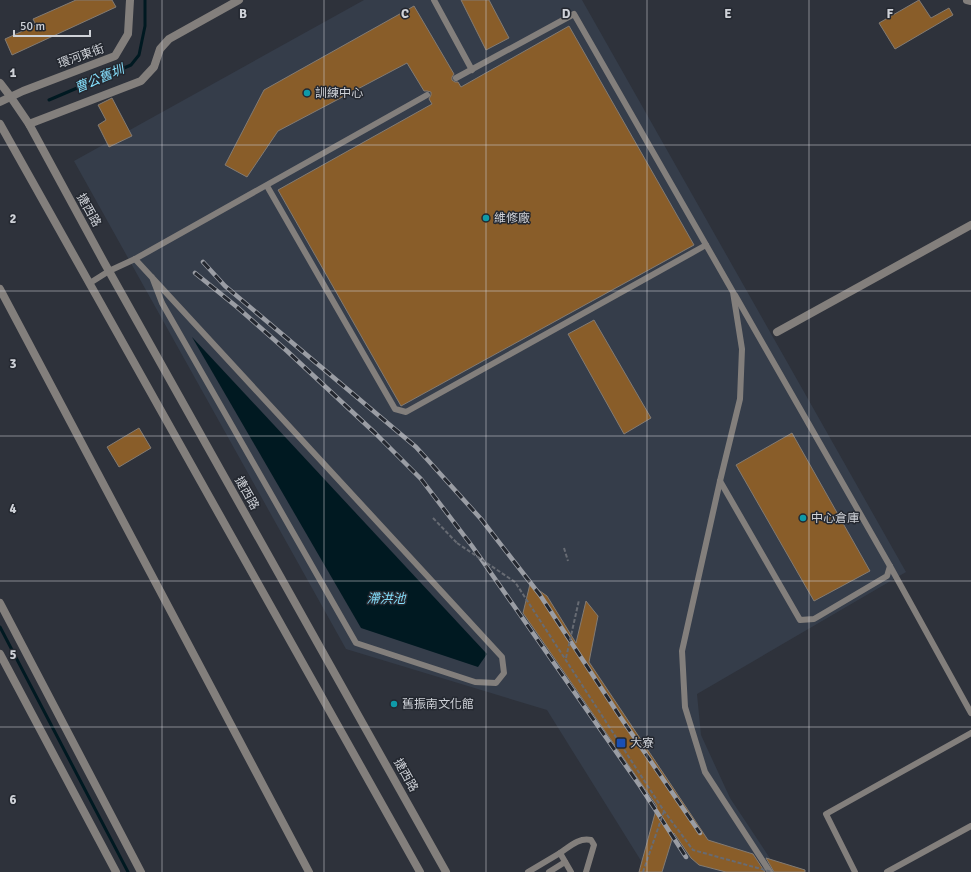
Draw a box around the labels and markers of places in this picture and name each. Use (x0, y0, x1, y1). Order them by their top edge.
place label: 訓練中心 (315, 86, 363, 101)
marker: 訓練中心 (302, 88, 312, 98)
place label: 維修廠 (494, 211, 530, 226)
marker: 維修廠 (481, 213, 491, 223)
place label: 中心倉庫 (811, 511, 859, 526)
marker: 中心倉庫 (798, 513, 808, 523)
place label: 舊振南文化館 (402, 697, 474, 712)
marker: 舊振南文化館 (389, 699, 399, 709)
place label: 大寮 (630, 736, 654, 751)
marker: 大寮 (615, 737, 627, 749)

